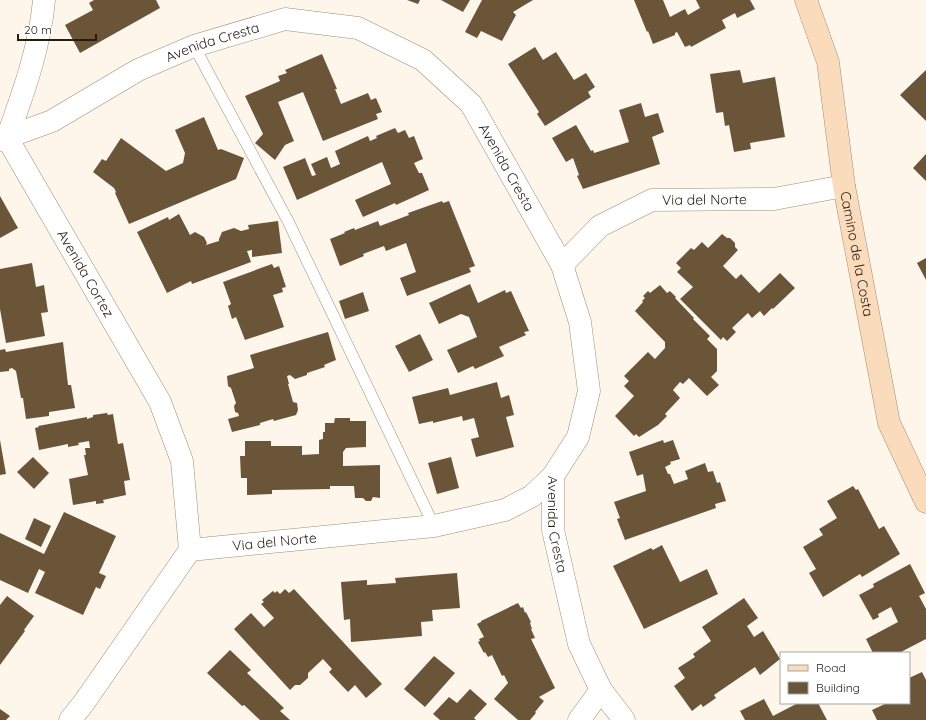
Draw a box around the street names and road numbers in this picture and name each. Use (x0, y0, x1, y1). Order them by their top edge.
street label: Avenida Cresta (163, 18, 261, 66)
street label: Avenida Cresta (475, 120, 539, 214)
street label: Via del Norte (662, 190, 747, 209)
street label: Camino de la Costa (836, 190, 878, 318)
street label: Avenida Cortez (53, 227, 118, 321)
street label: Avenida Cresta (544, 476, 571, 575)
street label: Via del Norte (231, 529, 318, 555)

